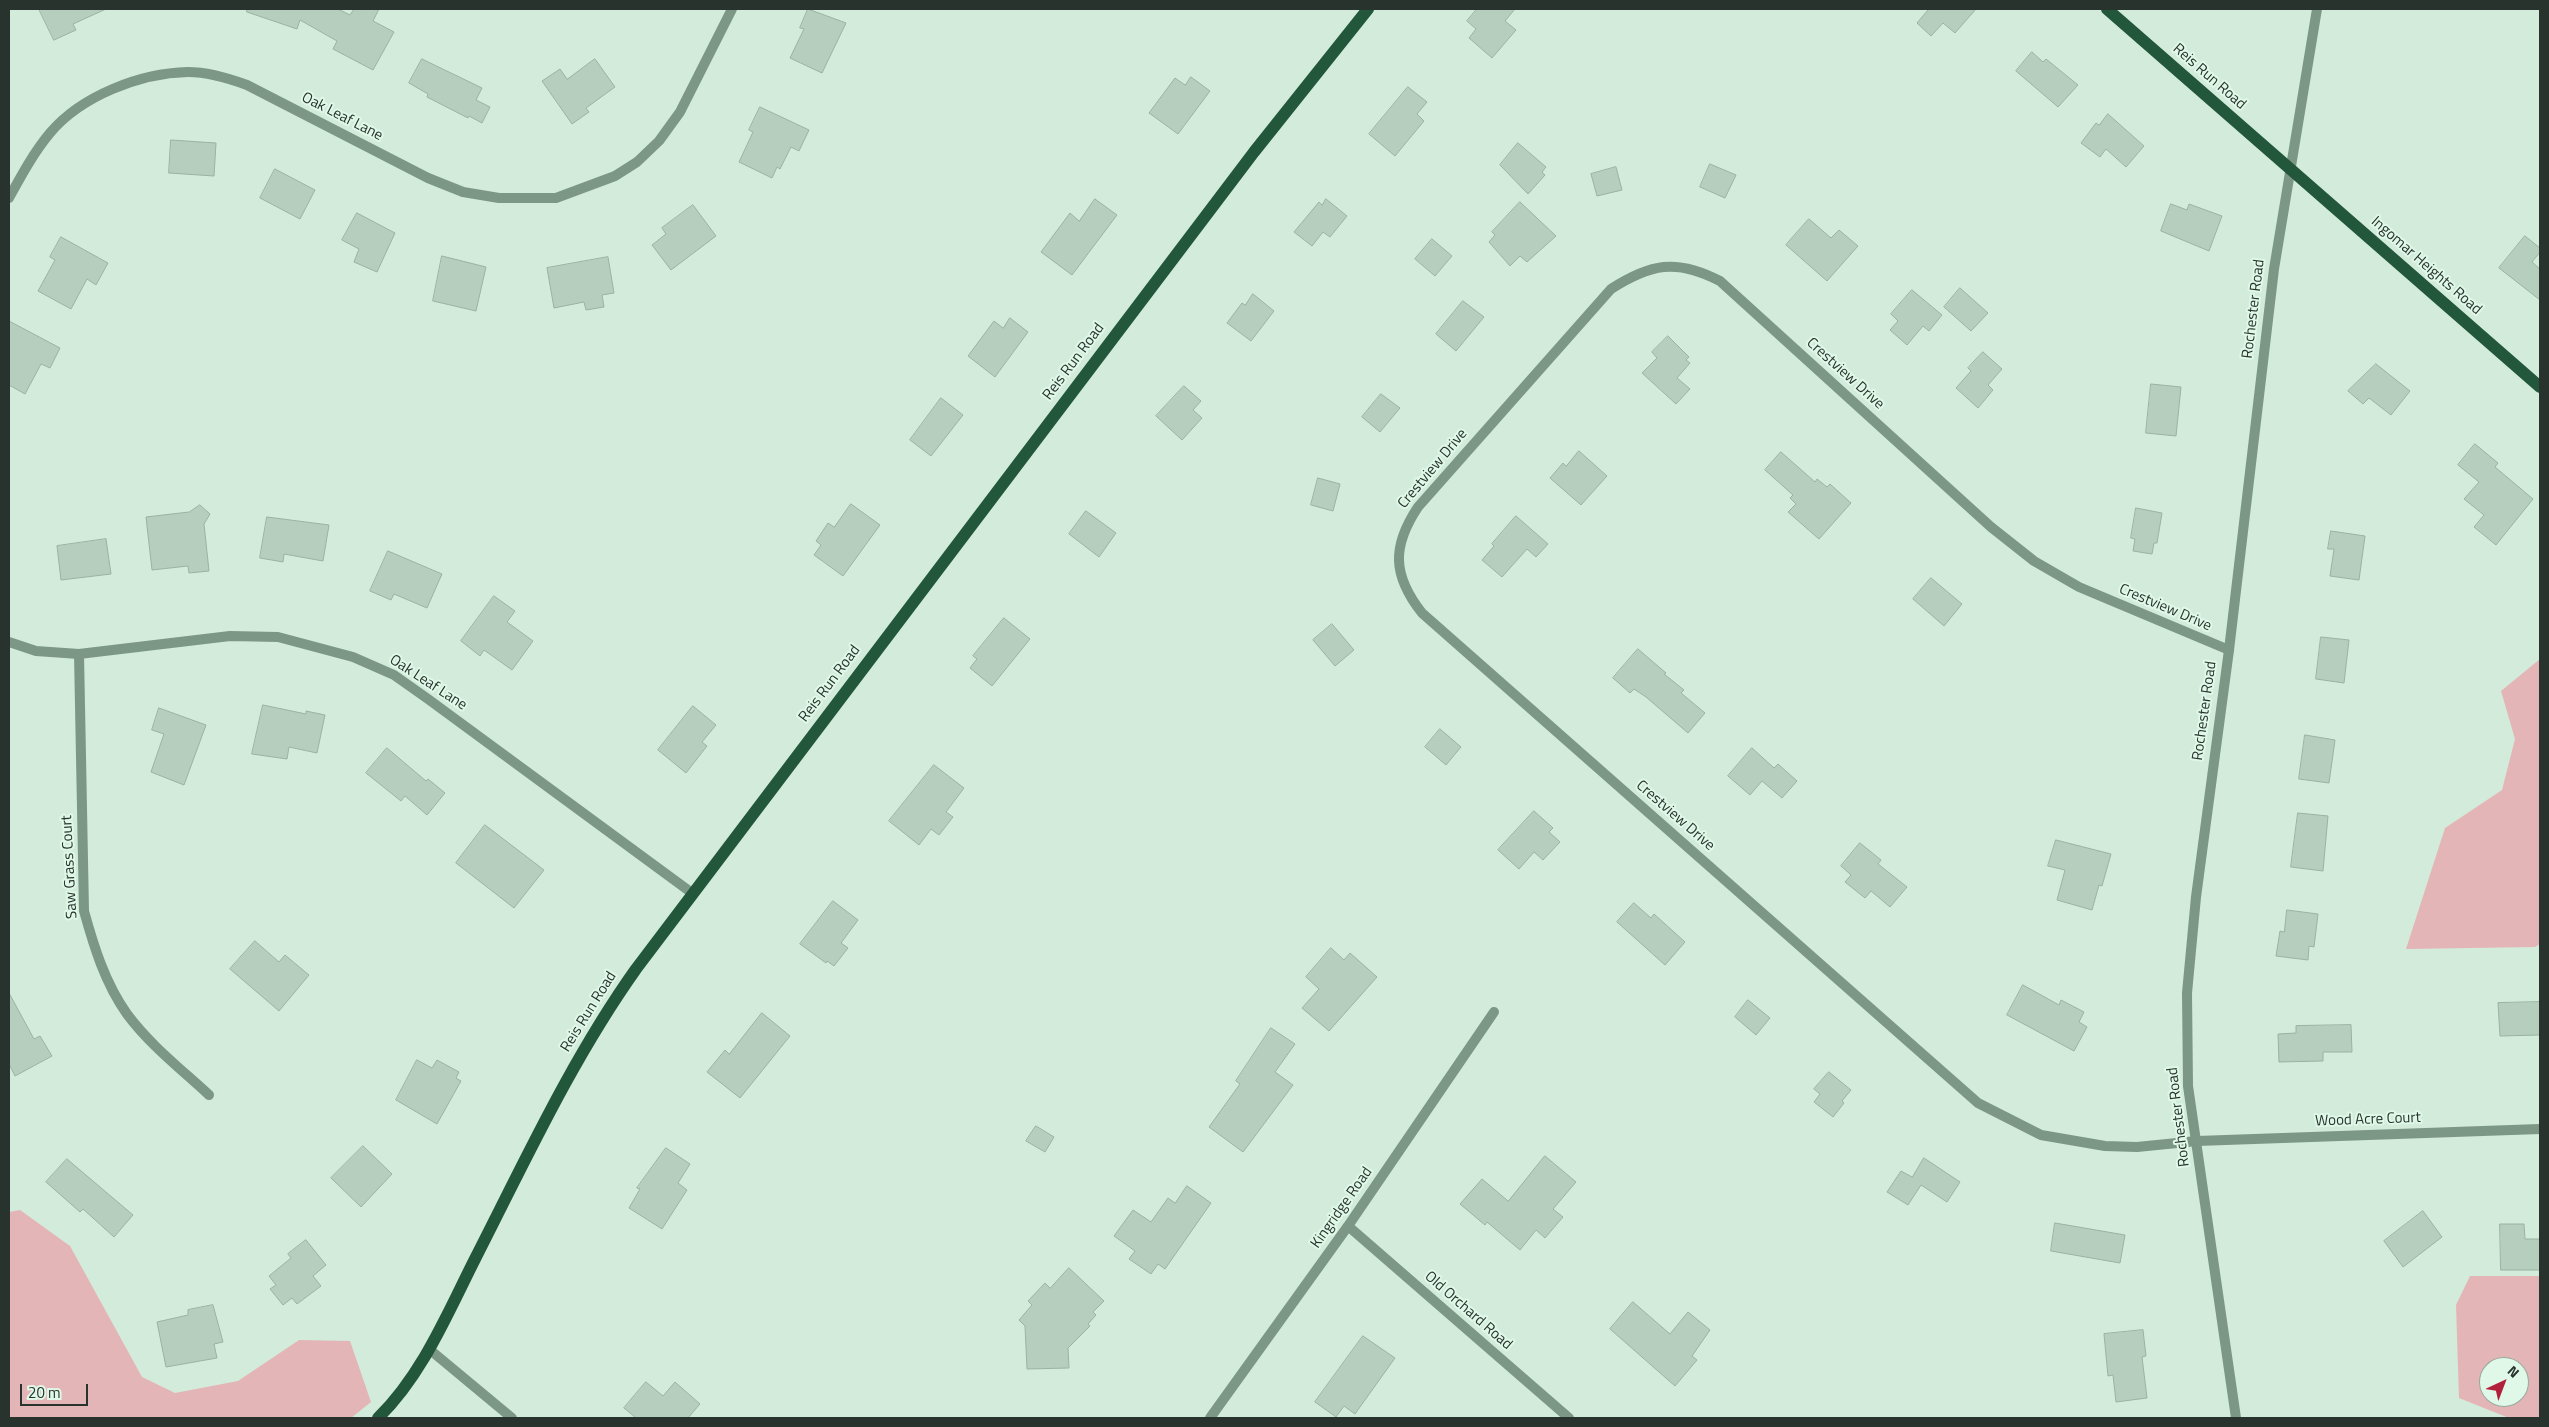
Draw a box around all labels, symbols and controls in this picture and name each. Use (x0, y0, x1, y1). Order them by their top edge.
street label: Reis Run Road (2169, 40, 2249, 114)
street label: Oak Leaf Lane (298, 89, 386, 145)
street label: Ingomar Heights Road (2367, 213, 2485, 319)
street label: Rochester Road (2239, 258, 2269, 360)
street label: Reis Run Road (1039, 320, 1109, 404)
street label: Crestview Drive (1802, 334, 1888, 414)
street label: Crestview Drive (1394, 425, 1472, 513)
street label: Crestview Drive (2116, 580, 2214, 636)
street label: Reis Run Road (795, 642, 865, 726)
street label: Oak Leaf Lane (386, 651, 470, 715)
street label: Rochester Road (2189, 660, 2221, 762)
street label: Crestview Drive (1632, 777, 1718, 855)
street label: Saw Grass Court (58, 815, 82, 919)
street label: Reis Run Road (557, 969, 621, 1055)
street label: Rochester Road (2164, 1066, 2194, 1168)
street label: Wood Acre Court (2315, 1109, 2421, 1131)
street label: Kingridge Road (1307, 1164, 1377, 1252)
street label: Old Orchard Road (1420, 1268, 1516, 1354)
north arrow (2479, 1357, 2529, 1407)
text: N (2503, 1360, 2525, 1382)
scale bar (22, 1374, 90, 1406)
text: 20 m (28, 1381, 61, 1404)

